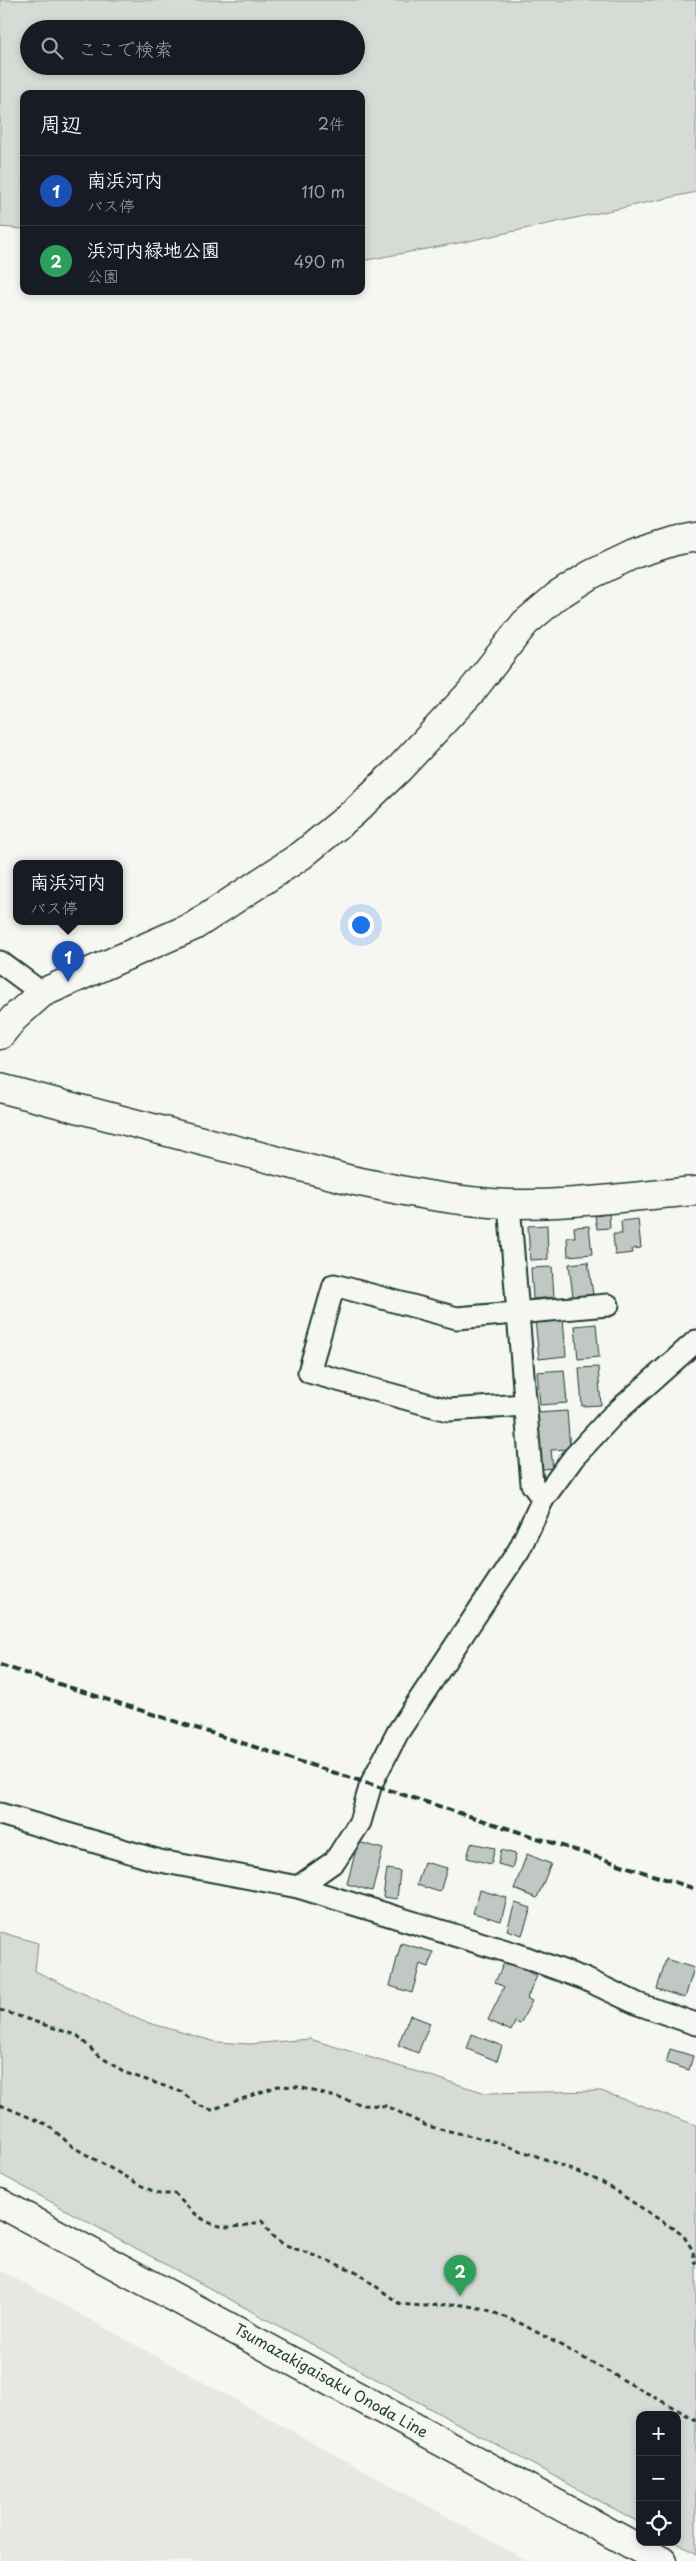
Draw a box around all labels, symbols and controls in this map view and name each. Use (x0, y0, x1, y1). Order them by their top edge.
search box (20, 20, 365, 75)
icon: search (38, 34, 66, 62)
text: ここで検索 (78, 34, 173, 62)
text: 周辺 (40, 107, 82, 139)
text: 2件 (318, 111, 345, 135)
text: 南浜河内 (87, 165, 163, 193)
text: 1 (52, 179, 60, 203)
text: 110 m (302, 179, 345, 203)
text: バス停 (87, 193, 135, 217)
text: 浜河内緑地公園 (87, 235, 220, 263)
text: 2 (50, 249, 62, 273)
text: 490 m (294, 249, 345, 273)
text: 公園 (87, 263, 119, 287)
popup (13, 860, 123, 925)
text: 南浜河内 (30, 867, 106, 895)
text: バス停 (30, 895, 78, 919)
your location (348, 912, 374, 938)
pin: 1 (52, 941, 84, 982)
pin: 2 (444, 2255, 476, 2296)
street label: Tsumazakigaisaku Onoda Line (231, 2317, 433, 2443)
map controls (636, 2411, 681, 2546)
button: + (636, 2411, 681, 2456)
button: − (636, 2456, 681, 2501)
button: locate (636, 2501, 681, 2546)

